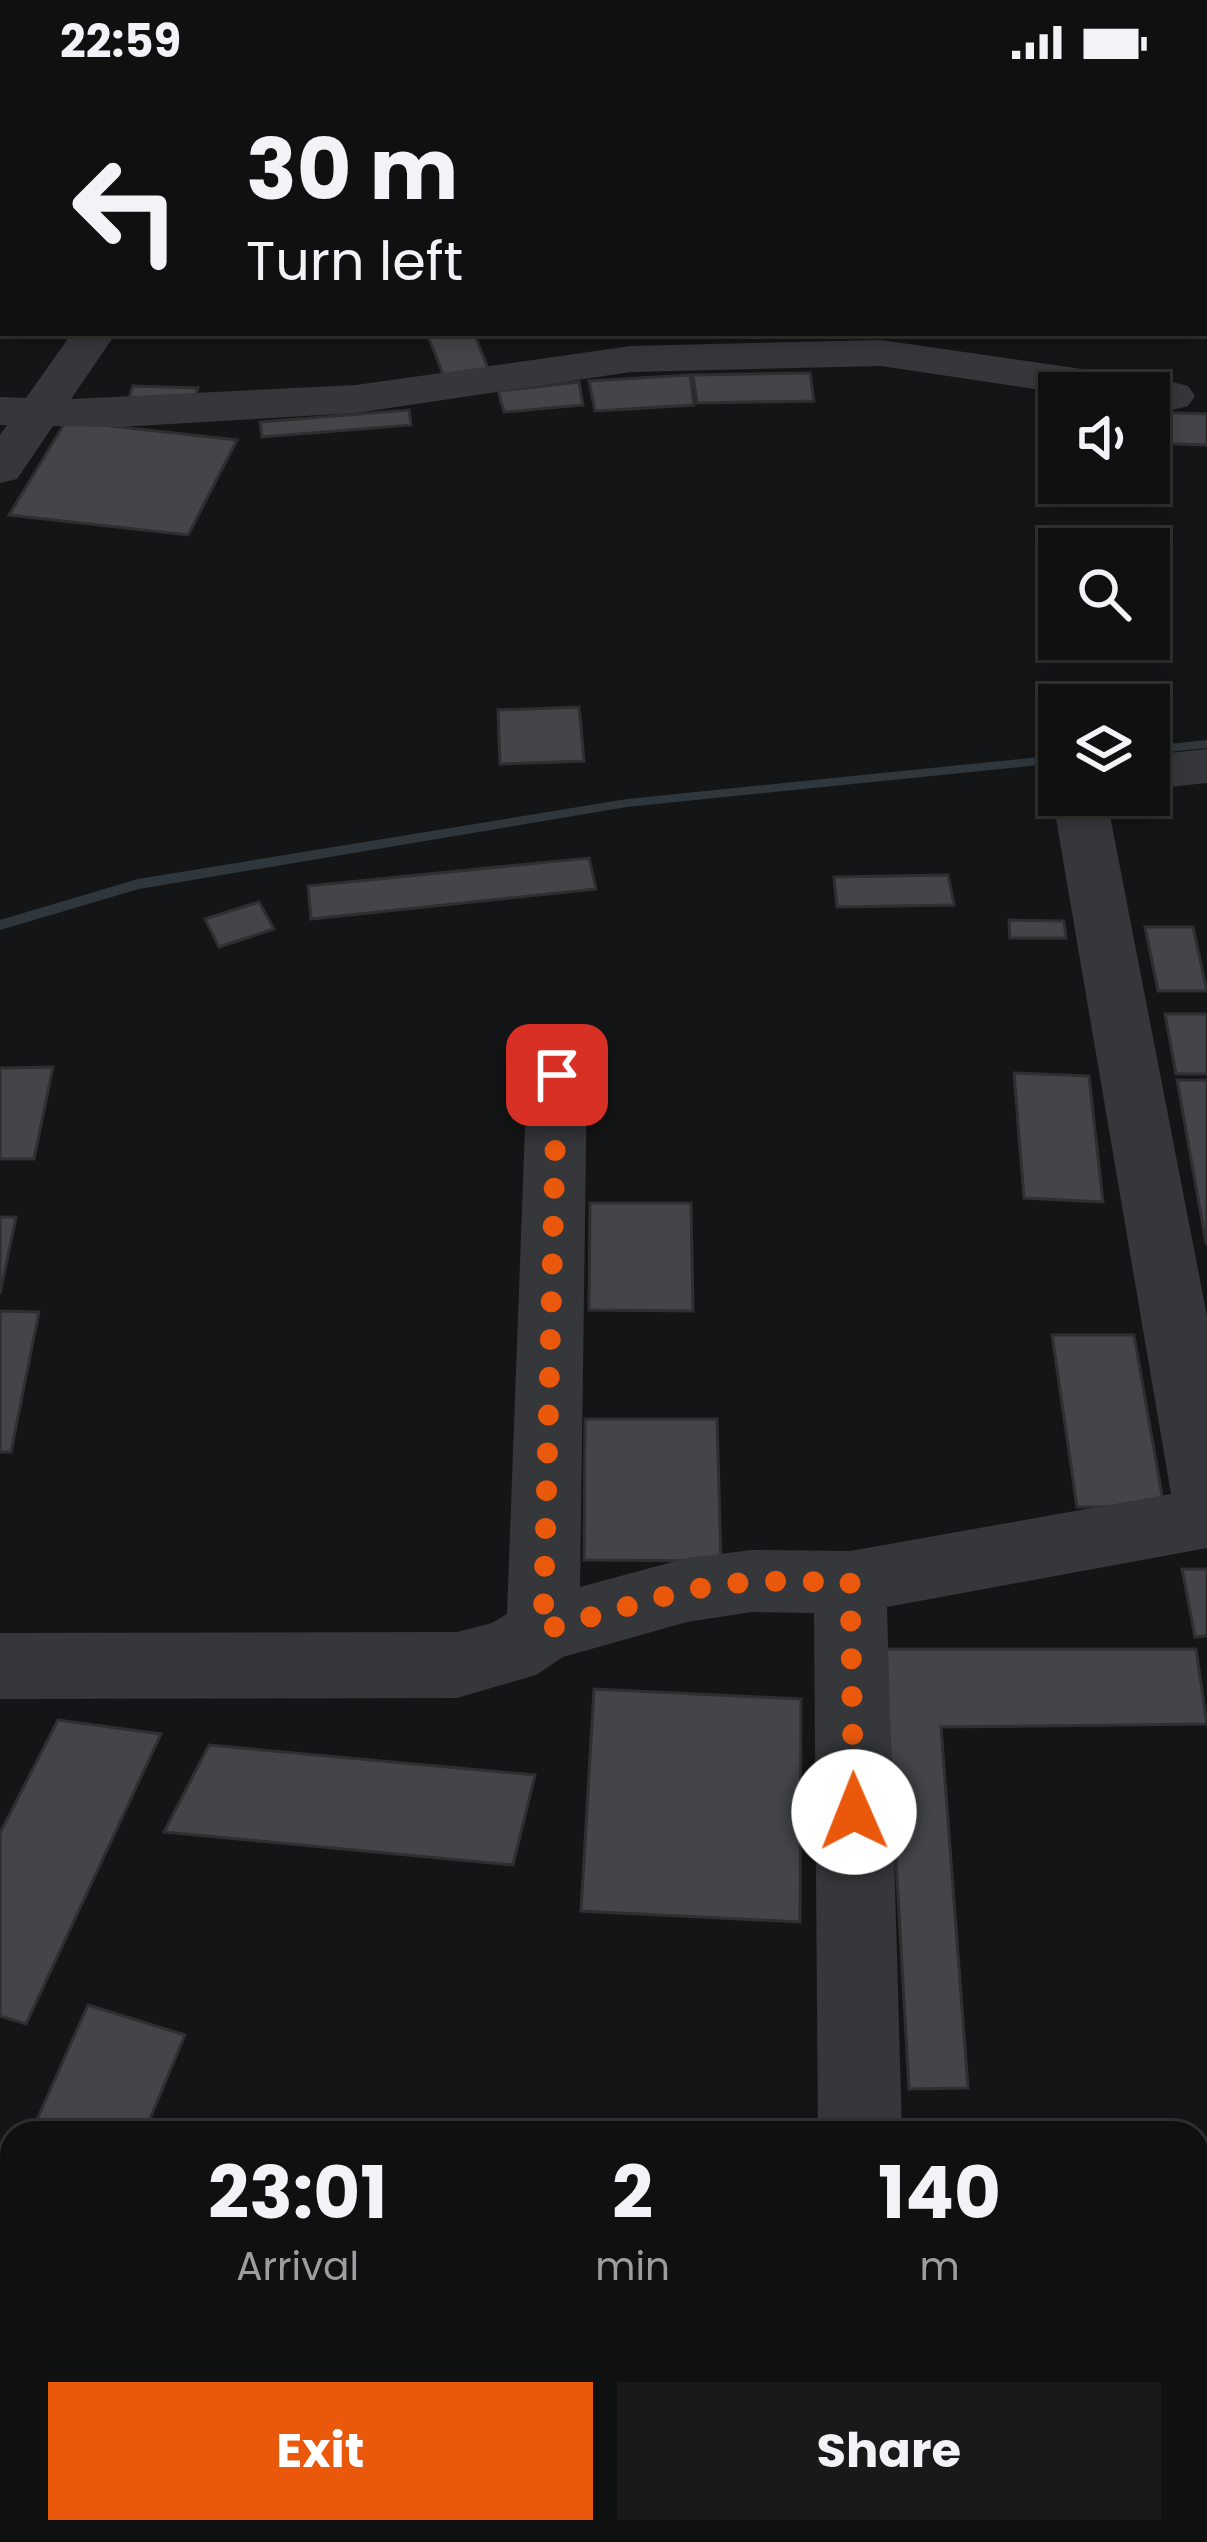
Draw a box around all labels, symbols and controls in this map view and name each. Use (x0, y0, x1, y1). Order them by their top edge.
text: 22:59 (60, 10, 181, 73)
text: 30 m (246, 111, 458, 228)
icon: left (48, 132, 204, 288)
text: Turn left (246, 223, 463, 299)
map controls (1038, 372, 1170, 816)
button: sound (1038, 372, 1170, 504)
button: search (1038, 528, 1170, 660)
button: layers (1038, 684, 1170, 816)
pin (506, 1024, 608, 1126)
icon: arrive (524, 1042, 590, 1108)
position arrow (791, 1749, 917, 1875)
text: 23:01 (208, 2142, 387, 2243)
text: 2 (612, 2142, 653, 2243)
text: 140 (878, 2142, 1001, 2243)
text: Arrival (236, 2239, 359, 2294)
text: min (595, 2239, 670, 2294)
text: m (919, 2239, 960, 2294)
button: Exit (48, 2382, 593, 2520)
button: Share (617, 2382, 1161, 2520)

